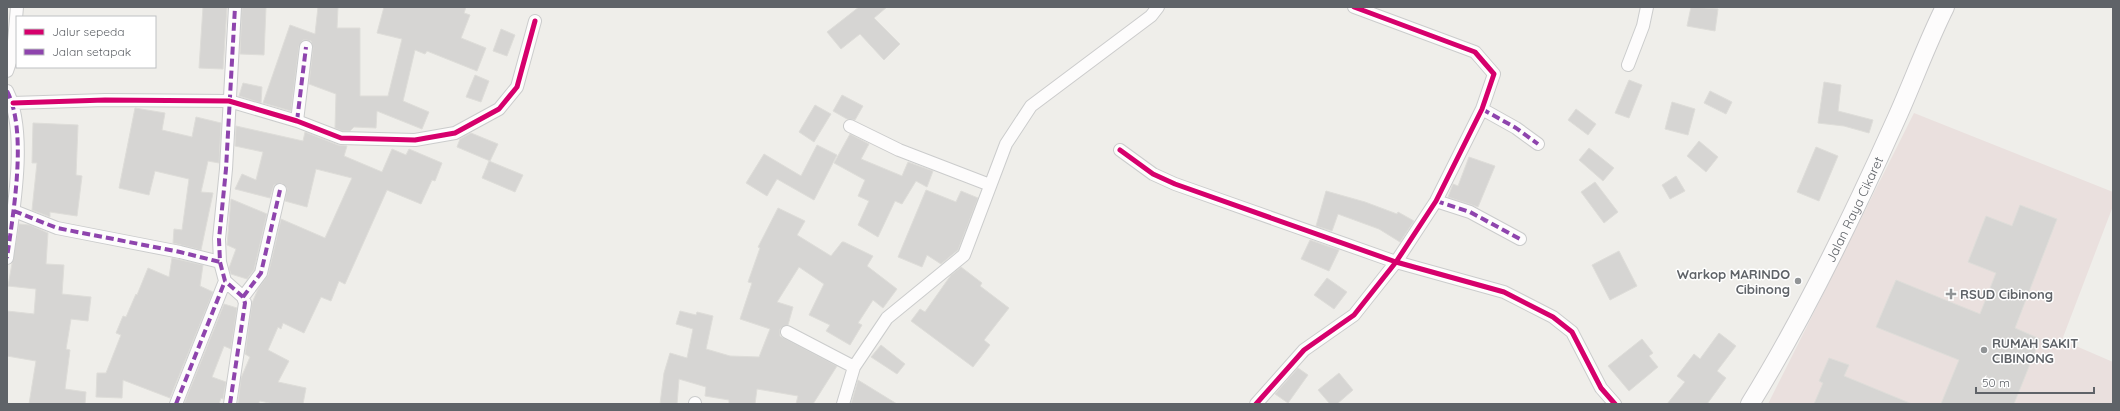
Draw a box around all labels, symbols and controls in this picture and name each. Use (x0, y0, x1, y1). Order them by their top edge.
legend (16, 16, 156, 68)
text: Jalur sepeda (52, 24, 125, 39)
text: Jalan setapak (52, 44, 131, 59)
street label: Jalan Raya Cikaret (1822, 154, 1886, 265)
place label: Warkop MARINDO Cibinong (1677, 266, 1790, 297)
marker: Warkop MARINDO Cibinong (1793, 276, 1803, 286)
place label: RSUD Cibinong (1960, 286, 2053, 302)
marker: RSUD Cibinong (1945, 288, 1957, 300)
place label: RUMAH SAKIT CIBINONG (1992, 335, 2078, 366)
marker: RUMAH SAKIT CIBINONG (1979, 345, 1989, 355)
scale bar (1976, 369, 2094, 395)
text: 50 m (1982, 375, 2010, 390)

